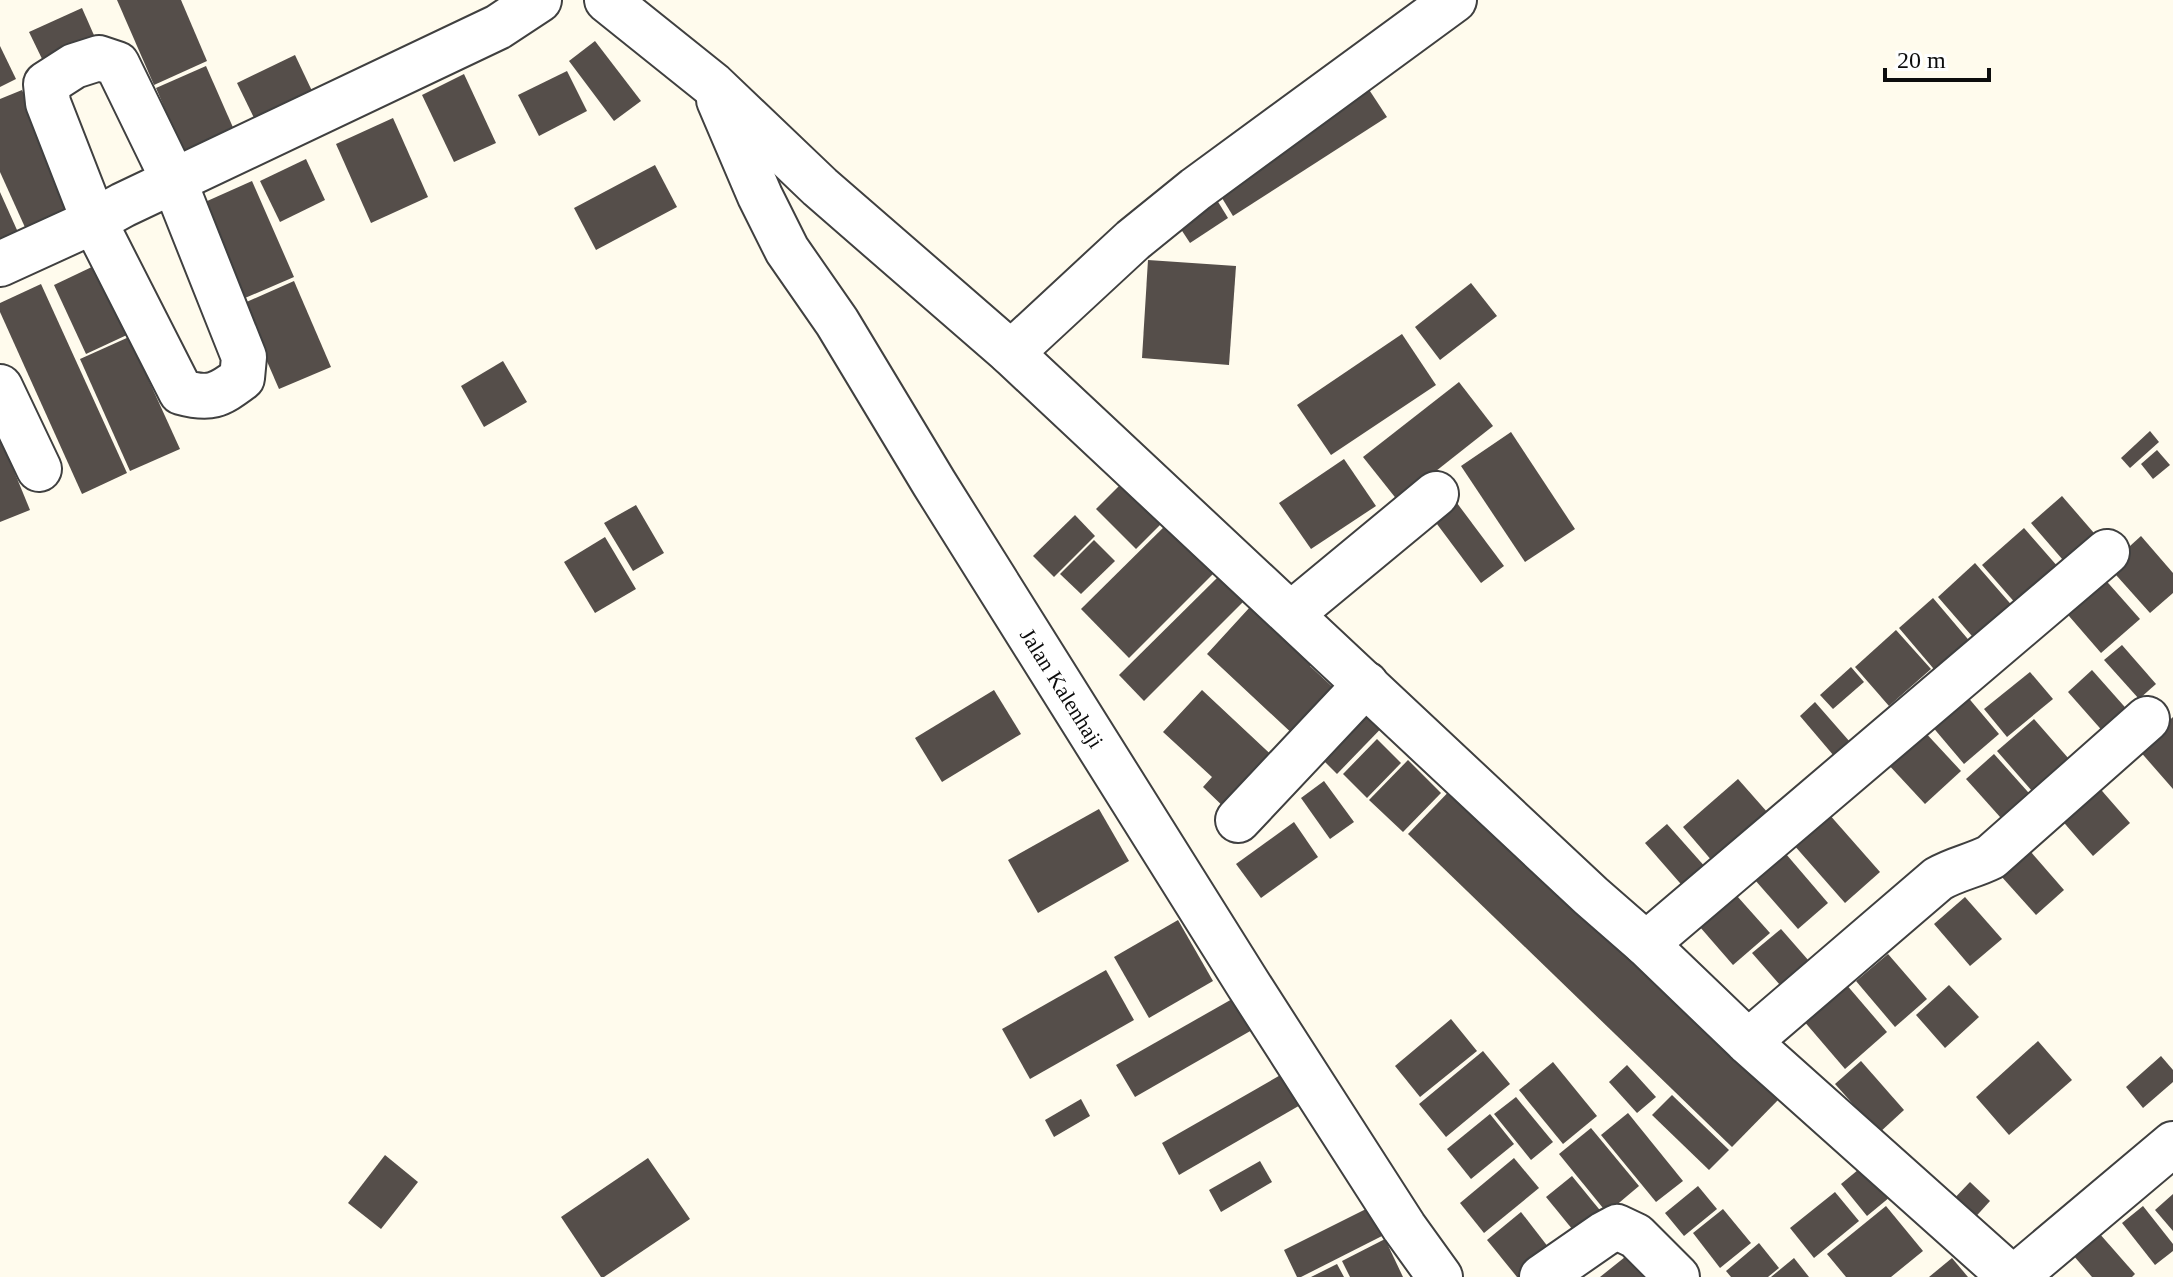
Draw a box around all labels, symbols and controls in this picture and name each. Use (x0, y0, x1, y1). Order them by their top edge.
scale bar (1885, 32, 1989, 82)
text: 20 m (1897, 47, 1946, 73)
street label: Jalan Kalenhaji (1015, 624, 1109, 752)

